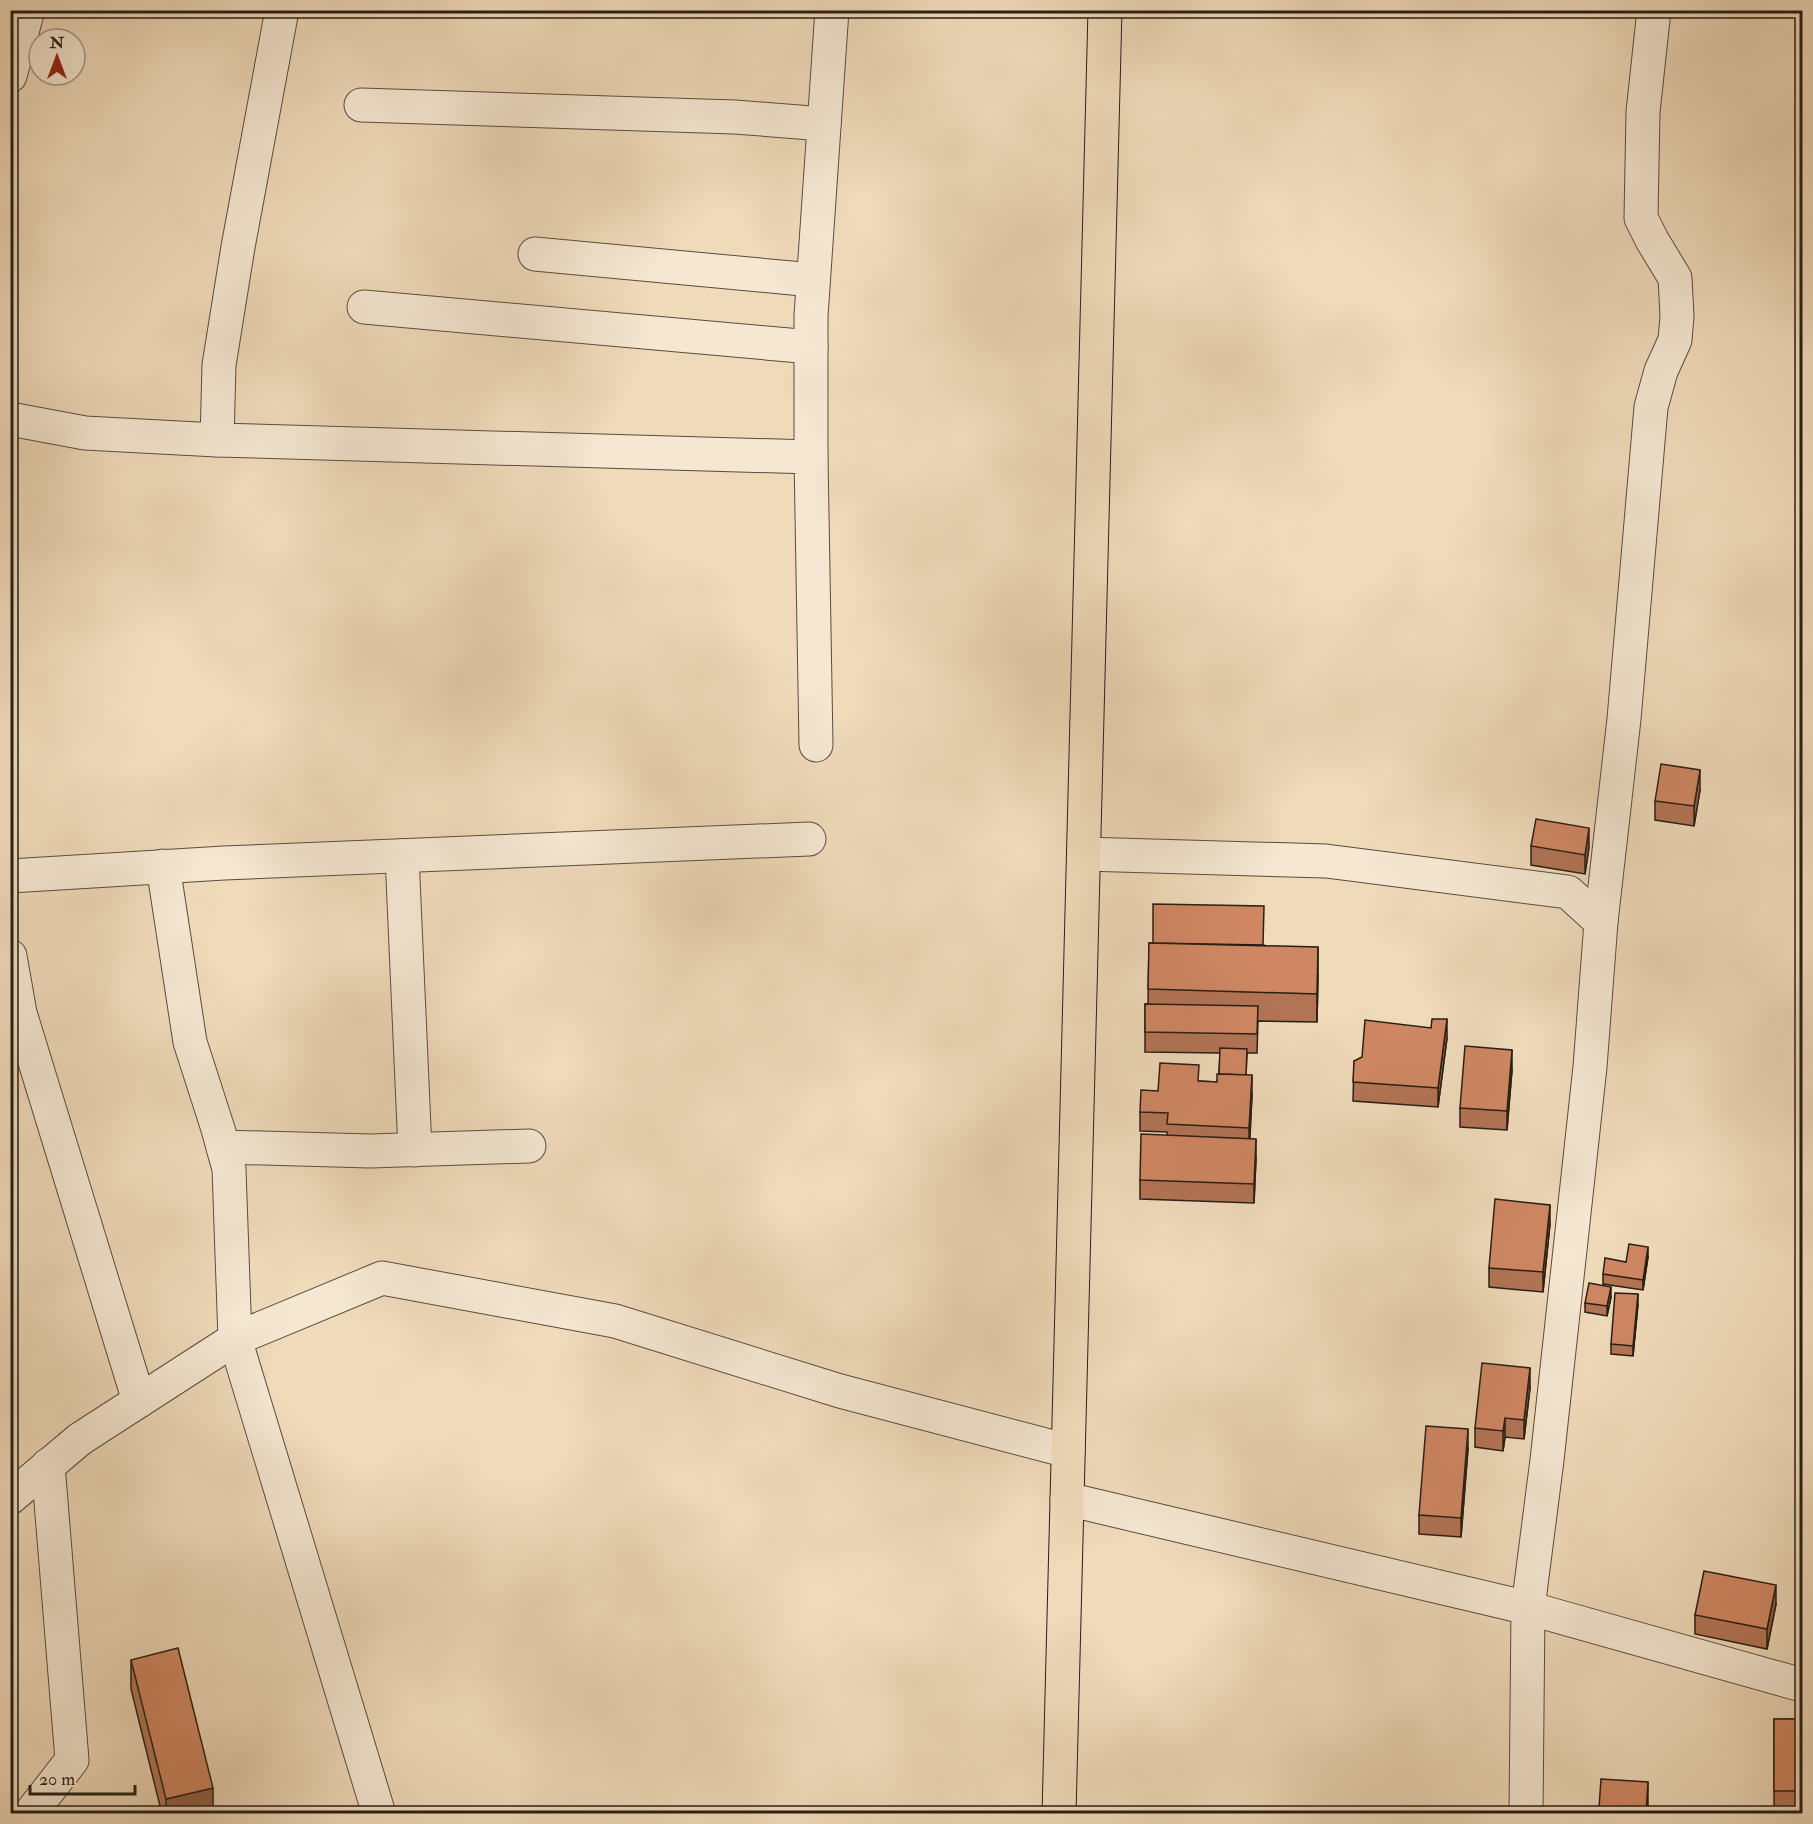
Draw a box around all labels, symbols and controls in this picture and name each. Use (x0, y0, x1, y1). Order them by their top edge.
north arrow (27, 27, 87, 87)
text: N (49, 33, 65, 53)
scale bar (30, 1758, 135, 1796)
text: 20 m (39, 1768, 75, 1791)

